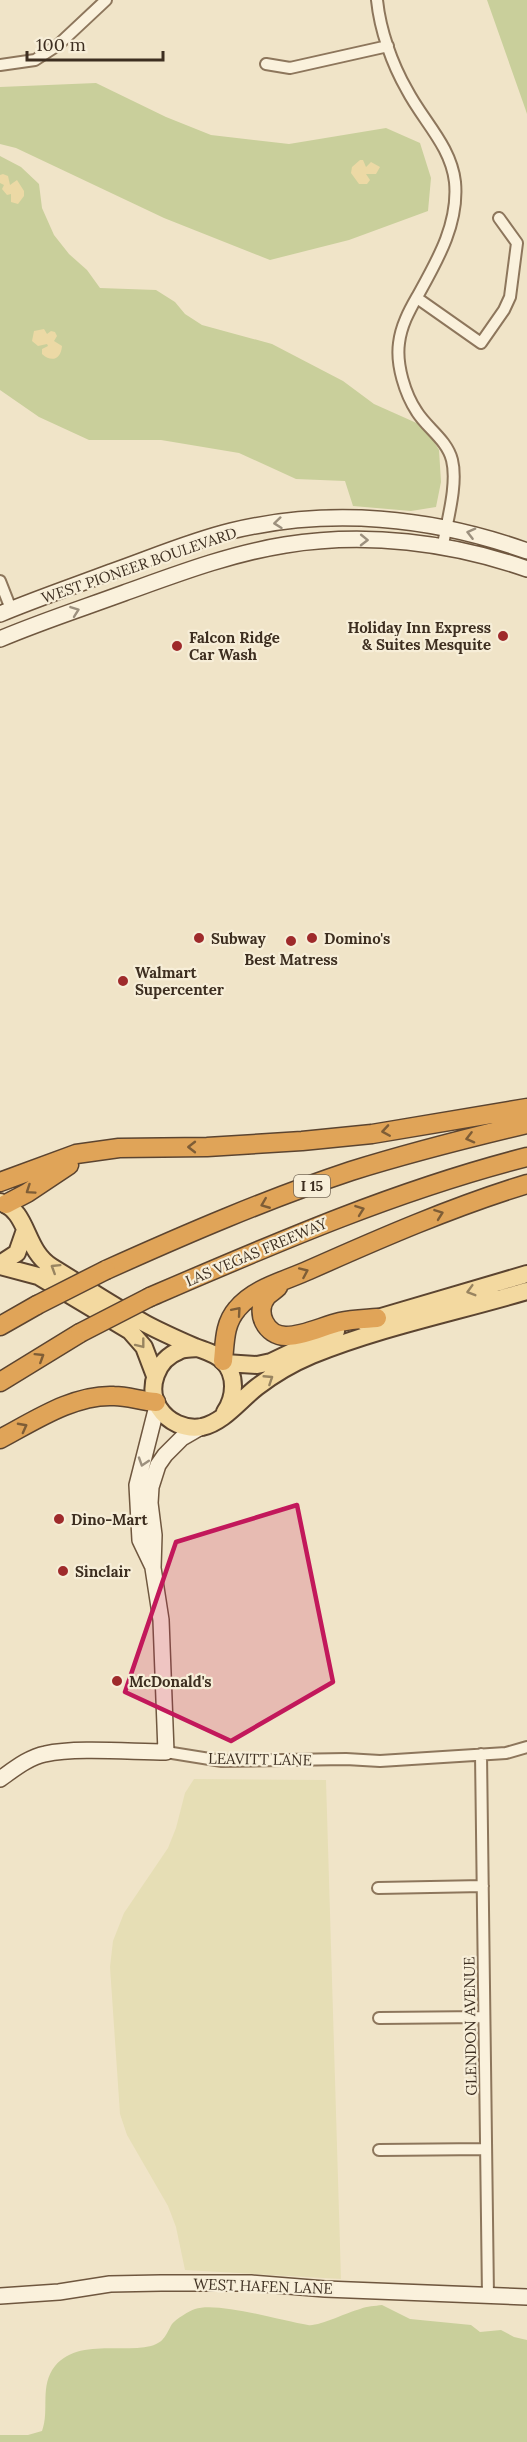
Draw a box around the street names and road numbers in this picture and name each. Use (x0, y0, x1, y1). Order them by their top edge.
street label: WEST PIONEER BOULEVARD (39, 523, 239, 607)
road number: I 15 (294, 1175, 330, 1197)
street label: LAS VEGAS FREEWAY (182, 1213, 330, 1290)
street label: LEAVITT LANE (208, 1749, 312, 1769)
street label: GLENDON AVENUE (459, 1956, 481, 2096)
street label: WEST HAFEN LANE (193, 2274, 333, 2298)

